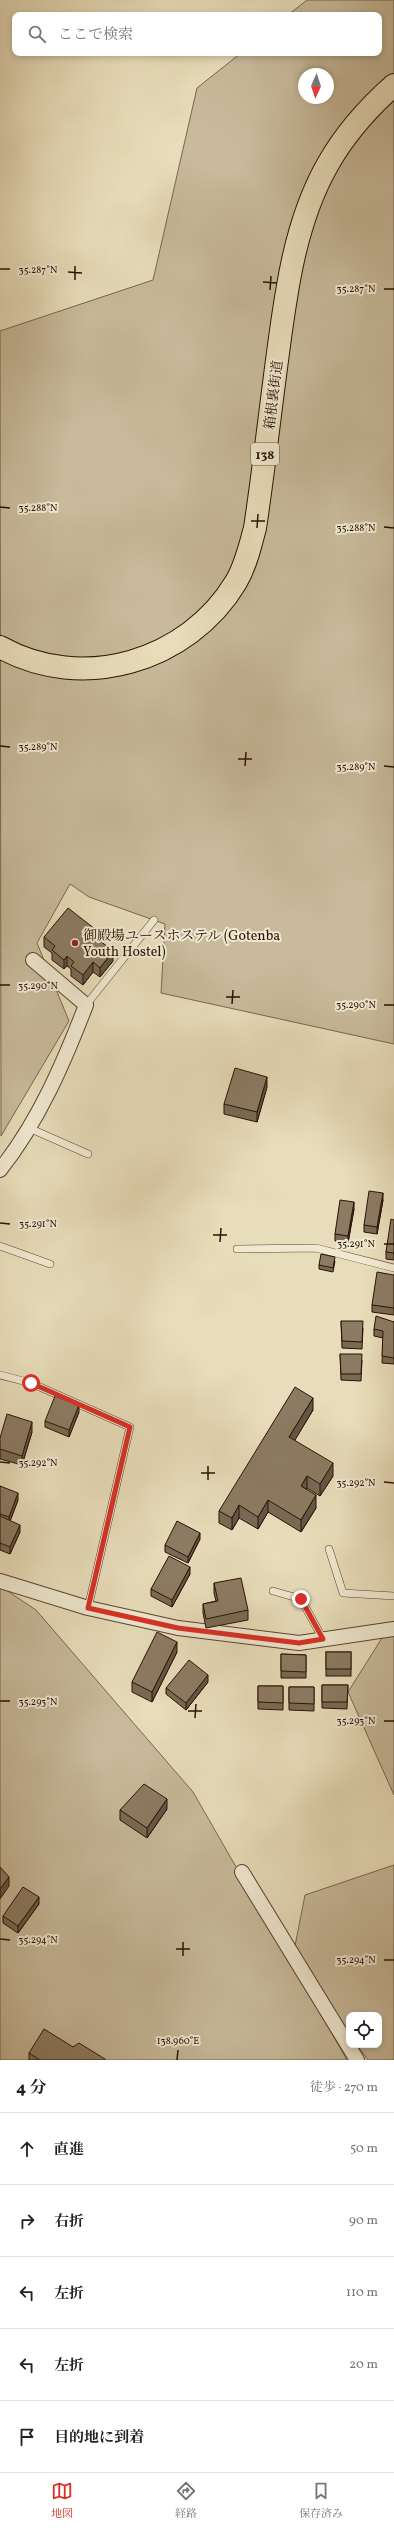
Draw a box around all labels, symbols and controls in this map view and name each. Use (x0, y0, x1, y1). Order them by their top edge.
search box (12, 12, 382, 56)
icon: search (26, 23, 48, 45)
text: ここで検索 (58, 25, 133, 46)
north arrow (298, 68, 334, 104)
text: 35.287°N (19, 263, 58, 277)
text: 35.287°N (337, 282, 376, 296)
street label: 箱根裏街道 (261, 359, 288, 431)
road number: 138 (251, 443, 279, 465)
text: 35.288°N (19, 501, 58, 515)
text: 35.288°N (337, 521, 376, 535)
text: 35.289°N (19, 740, 58, 754)
text: 35.289°N (337, 760, 376, 774)
place label: 御殿場ユースホステル (Gotenba Youth Hostel) (83, 927, 280, 962)
marker: 御殿場ユースホステル (Gotenba Youth Hostel) (70, 938, 80, 948)
text: 35.290°N (18, 979, 59, 993)
text: 35.290°N (336, 998, 377, 1012)
text: 35.291°N (19, 1217, 57, 1231)
text: 35.291°N (337, 1237, 375, 1251)
route start (22, 1374, 40, 1392)
text: 35.292°N (18, 1456, 58, 1470)
text: 35.292°N (336, 1476, 376, 1490)
route end (292, 1590, 310, 1608)
text: 35.293°N (19, 1695, 58, 1709)
text: 35.293°N (337, 1714, 376, 1728)
text: 35.294°N (18, 1933, 58, 1947)
text: 35.294°N (336, 1953, 376, 1967)
map controls (346, 2012, 382, 2048)
button: locate (346, 2012, 382, 2048)
text: 138.960°E (157, 2034, 199, 2048)
text: 4 分 (16, 2077, 47, 2100)
text: 徒歩 · 270 m (310, 2079, 378, 2097)
icon: ahead (16, 2138, 38, 2160)
text: 直進 (54, 2140, 84, 2161)
text: 50 m (350, 2140, 378, 2158)
icon: right (16, 2210, 38, 2232)
text: 右折 (54, 2212, 84, 2233)
text: 90 m (349, 2212, 378, 2230)
icon: left (16, 2282, 38, 2304)
text: 左折 (54, 2284, 84, 2305)
text: 110 m (346, 2284, 378, 2302)
icon: left (16, 2354, 38, 2376)
text: 左折 (54, 2356, 84, 2377)
text: 20 m (349, 2356, 378, 2374)
icon: arrive (16, 2426, 38, 2448)
text: 目的地に到着 (54, 2428, 144, 2449)
tab: 地図 (51, 2480, 73, 2522)
tab: 経路 (175, 2480, 197, 2522)
tab: 保存済み (299, 2480, 343, 2522)

